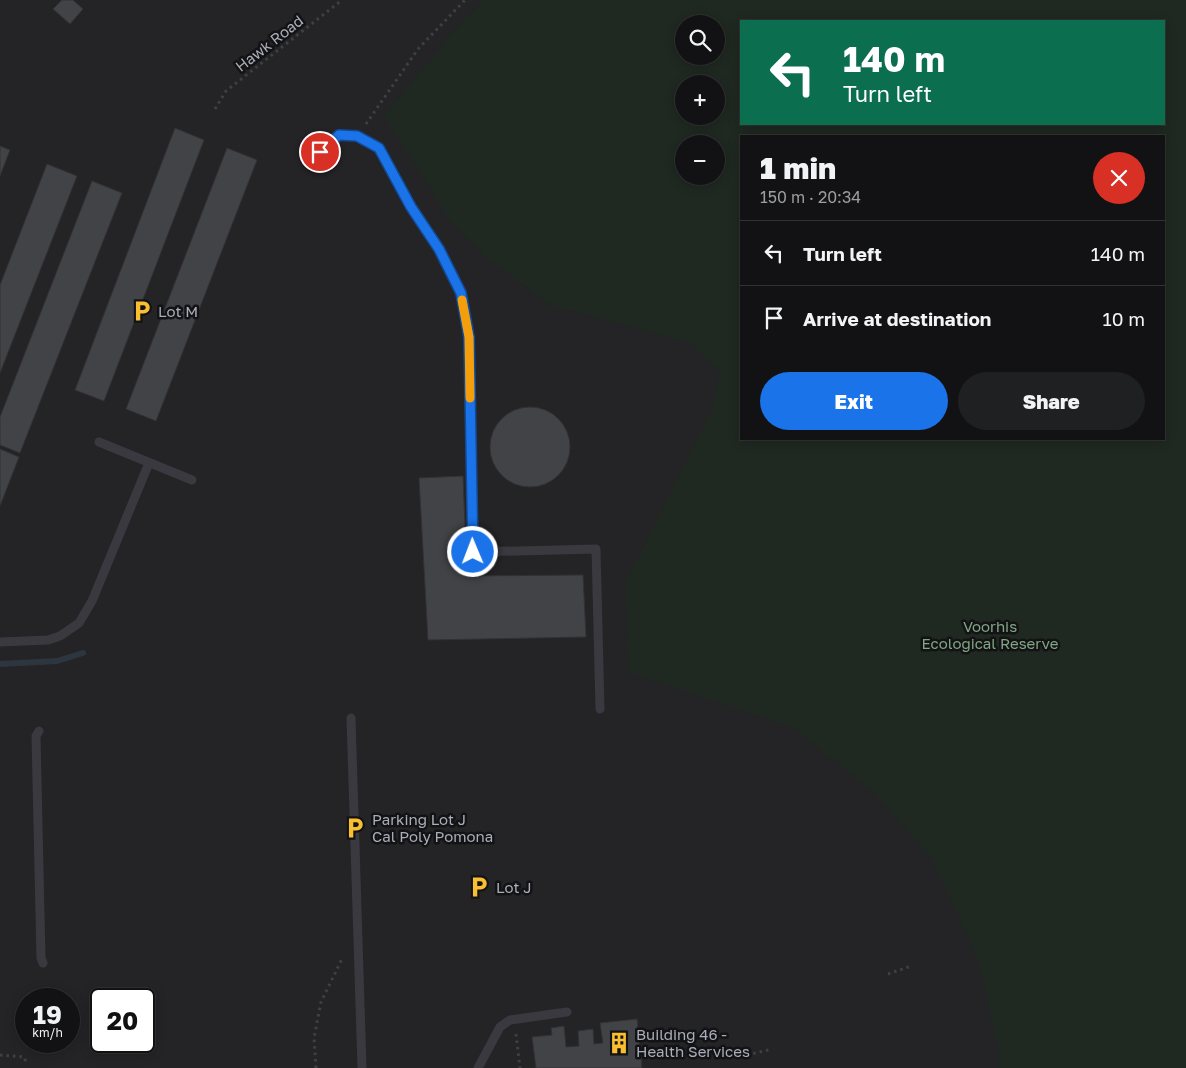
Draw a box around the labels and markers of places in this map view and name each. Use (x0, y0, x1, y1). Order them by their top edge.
pin (299, 131, 341, 173)
parking icon: Lot M (129, 298, 155, 324)
place label: Lot M (158, 302, 198, 320)
place label: Parking Lot J Cal Poly Pomona (372, 810, 493, 845)
parking icon: Parking Lot J Cal Poly Pomona (342, 815, 368, 841)
parking icon: Lot J (466, 874, 492, 900)
place label: Lot J (496, 878, 531, 896)
place label: Building 46 - Health Services (636, 1025, 750, 1060)
building icon: Building 46 - Health Services (606, 1030, 632, 1056)

